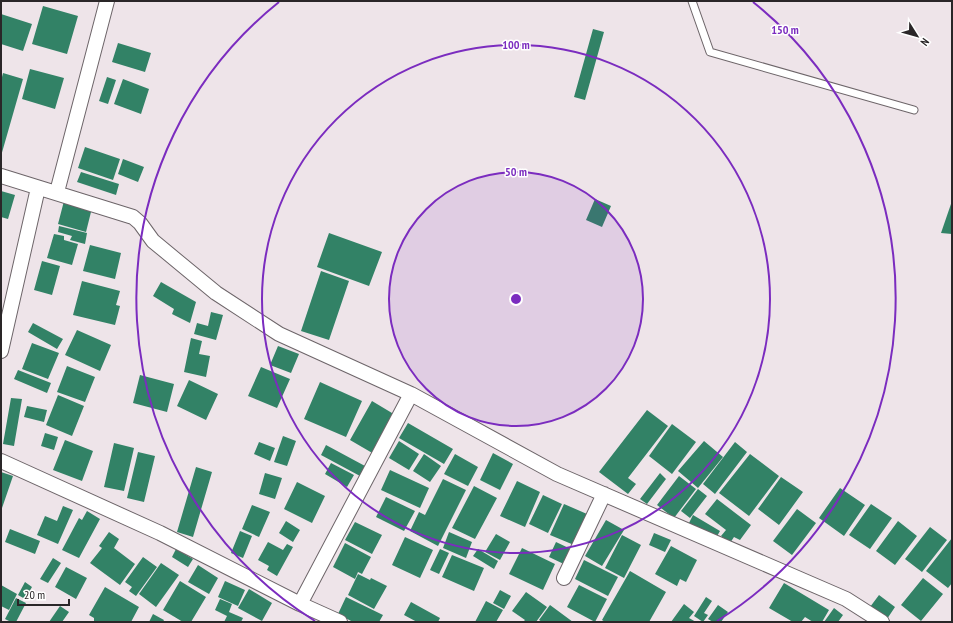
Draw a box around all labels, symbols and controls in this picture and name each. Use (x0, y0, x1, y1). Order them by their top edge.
north arrow (897, 16, 937, 56)
text: 150 m (771, 22, 799, 37)
text: N (918, 35, 932, 49)
text: 100 m (502, 37, 530, 52)
text: 50 m (505, 164, 527, 179)
centre of rings (509, 292, 523, 306)
scale bar (18, 581, 69, 607)
text: 20 m (24, 587, 45, 602)

